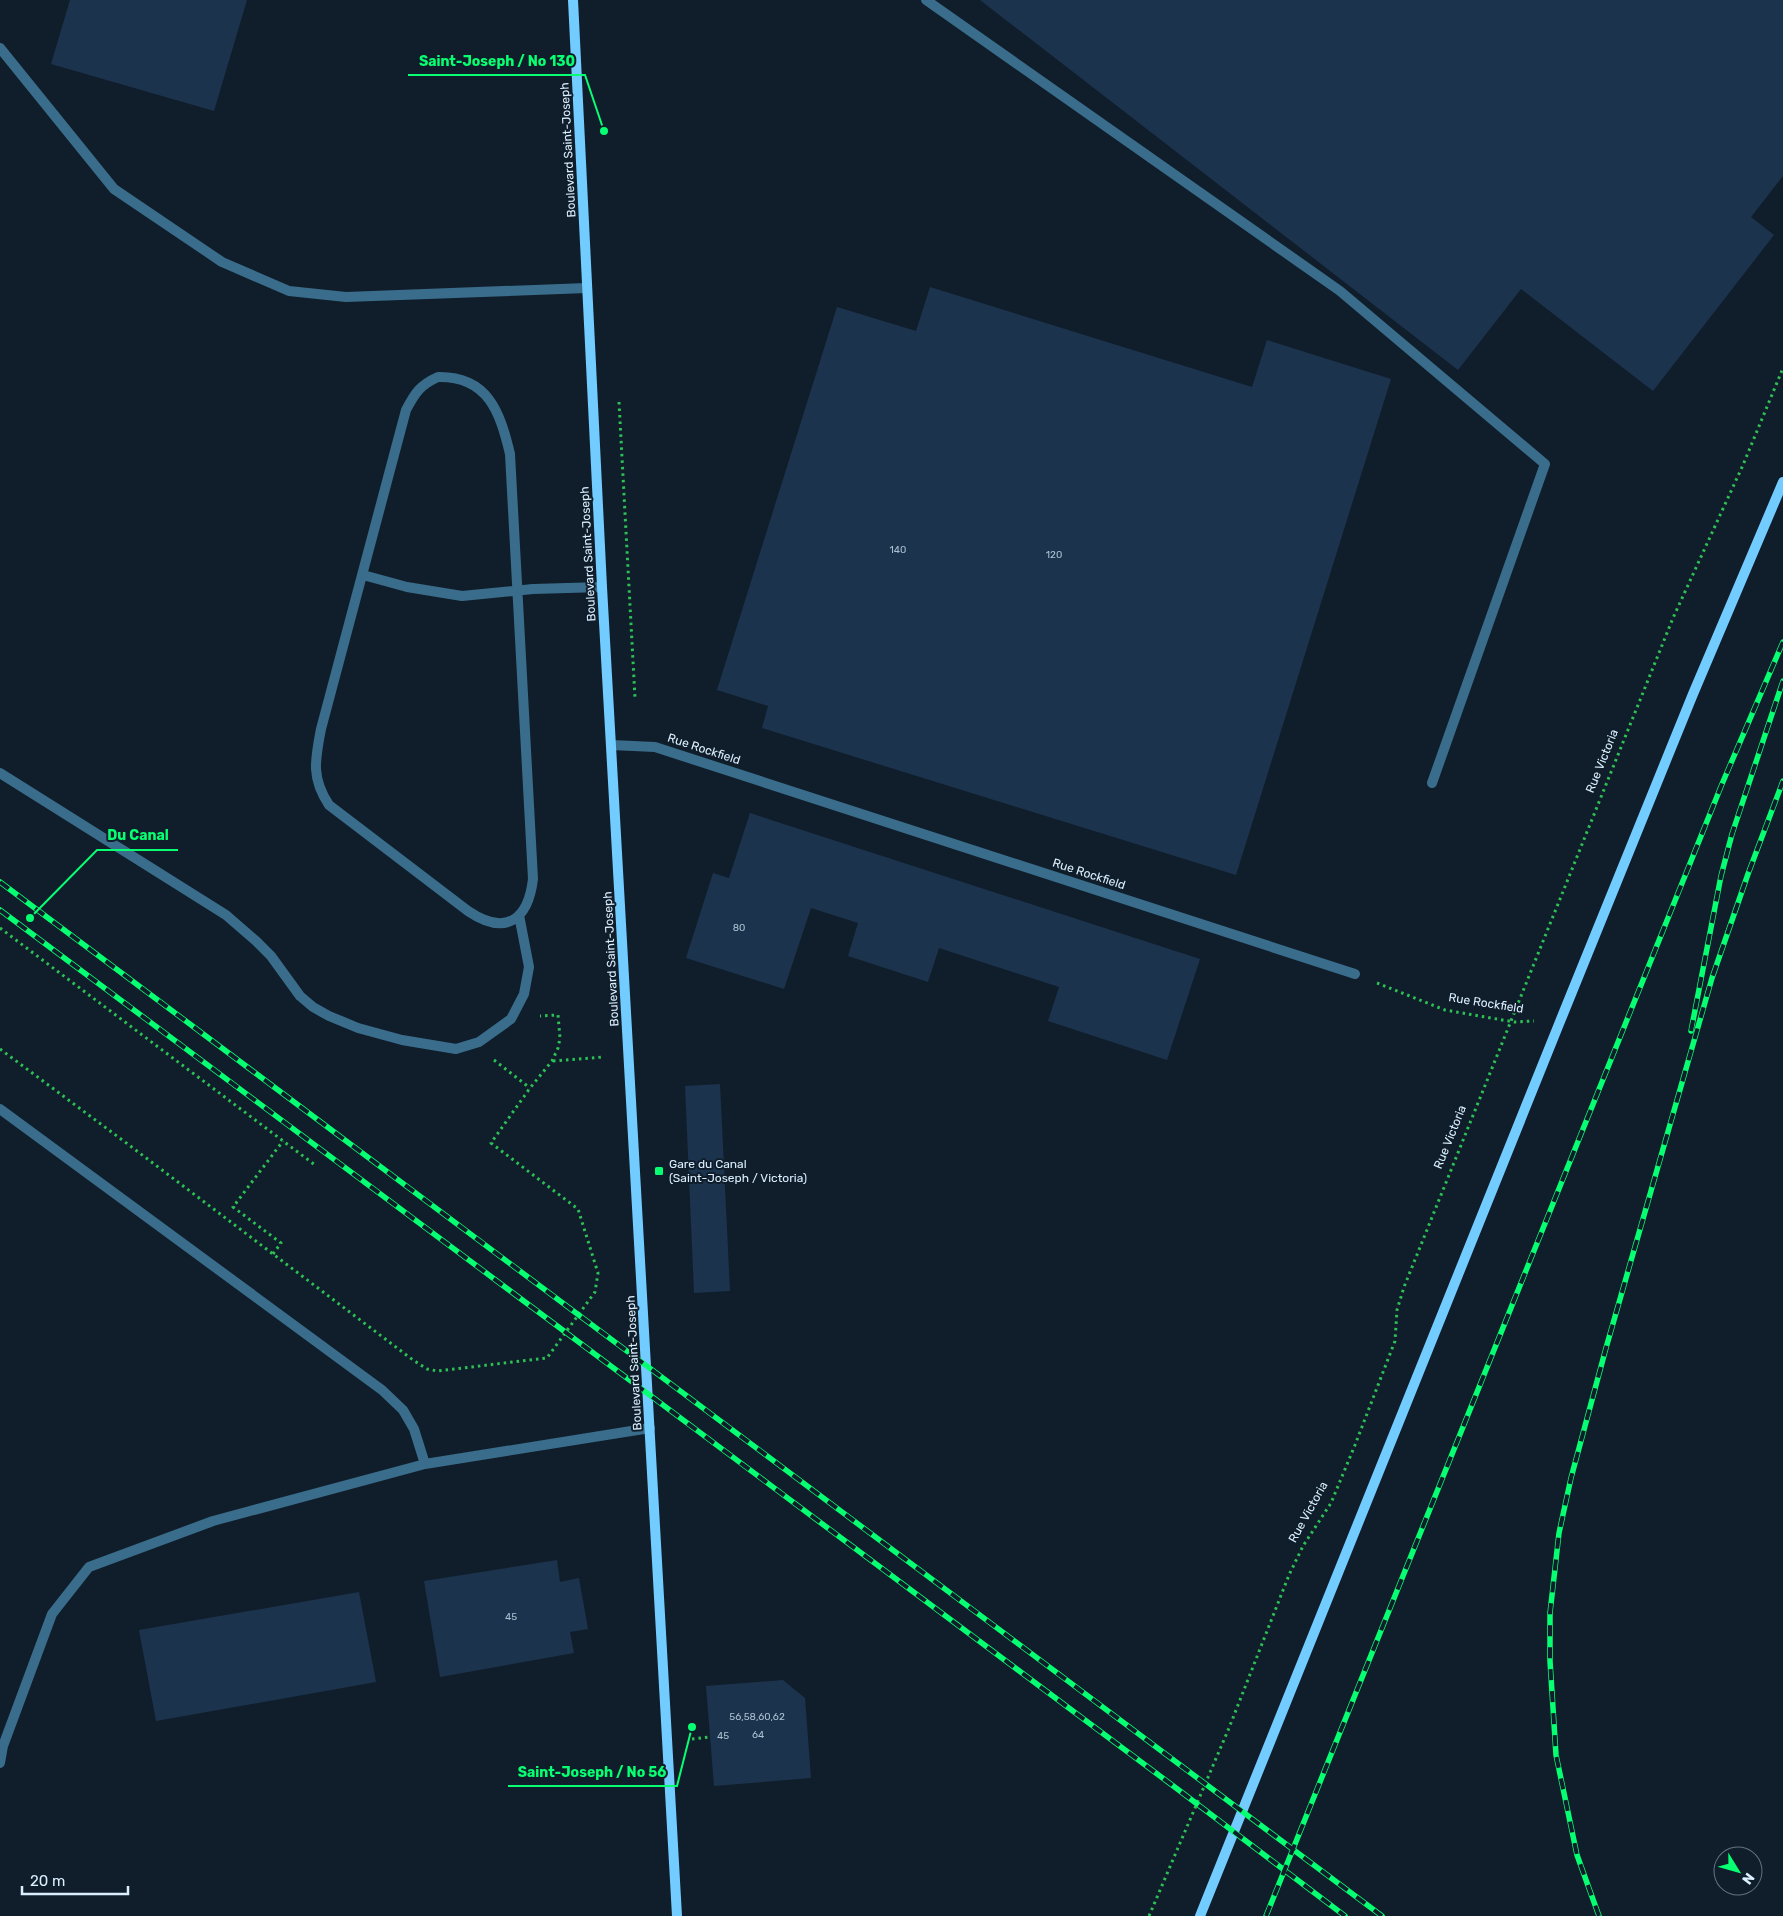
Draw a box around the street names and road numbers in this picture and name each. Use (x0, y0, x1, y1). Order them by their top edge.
street label: Boulevard Saint-Joseph (557, 82, 579, 218)
street label: Boulevard Saint-Joseph (577, 486, 599, 622)
street label: Rue Victoria (1583, 727, 1621, 795)
street label: Rue Rockfield (666, 731, 742, 767)
street label: Rue Rockfield (1051, 856, 1127, 892)
street label: Boulevard Saint-Joseph (600, 891, 622, 1027)
street label: Rue Rockfield (1448, 990, 1524, 1016)
street label: Rue Victoria (1431, 1103, 1469, 1171)
street label: Boulevard Saint-Joseph (623, 1295, 645, 1431)
street label: Rue Victoria (1286, 1479, 1330, 1545)

